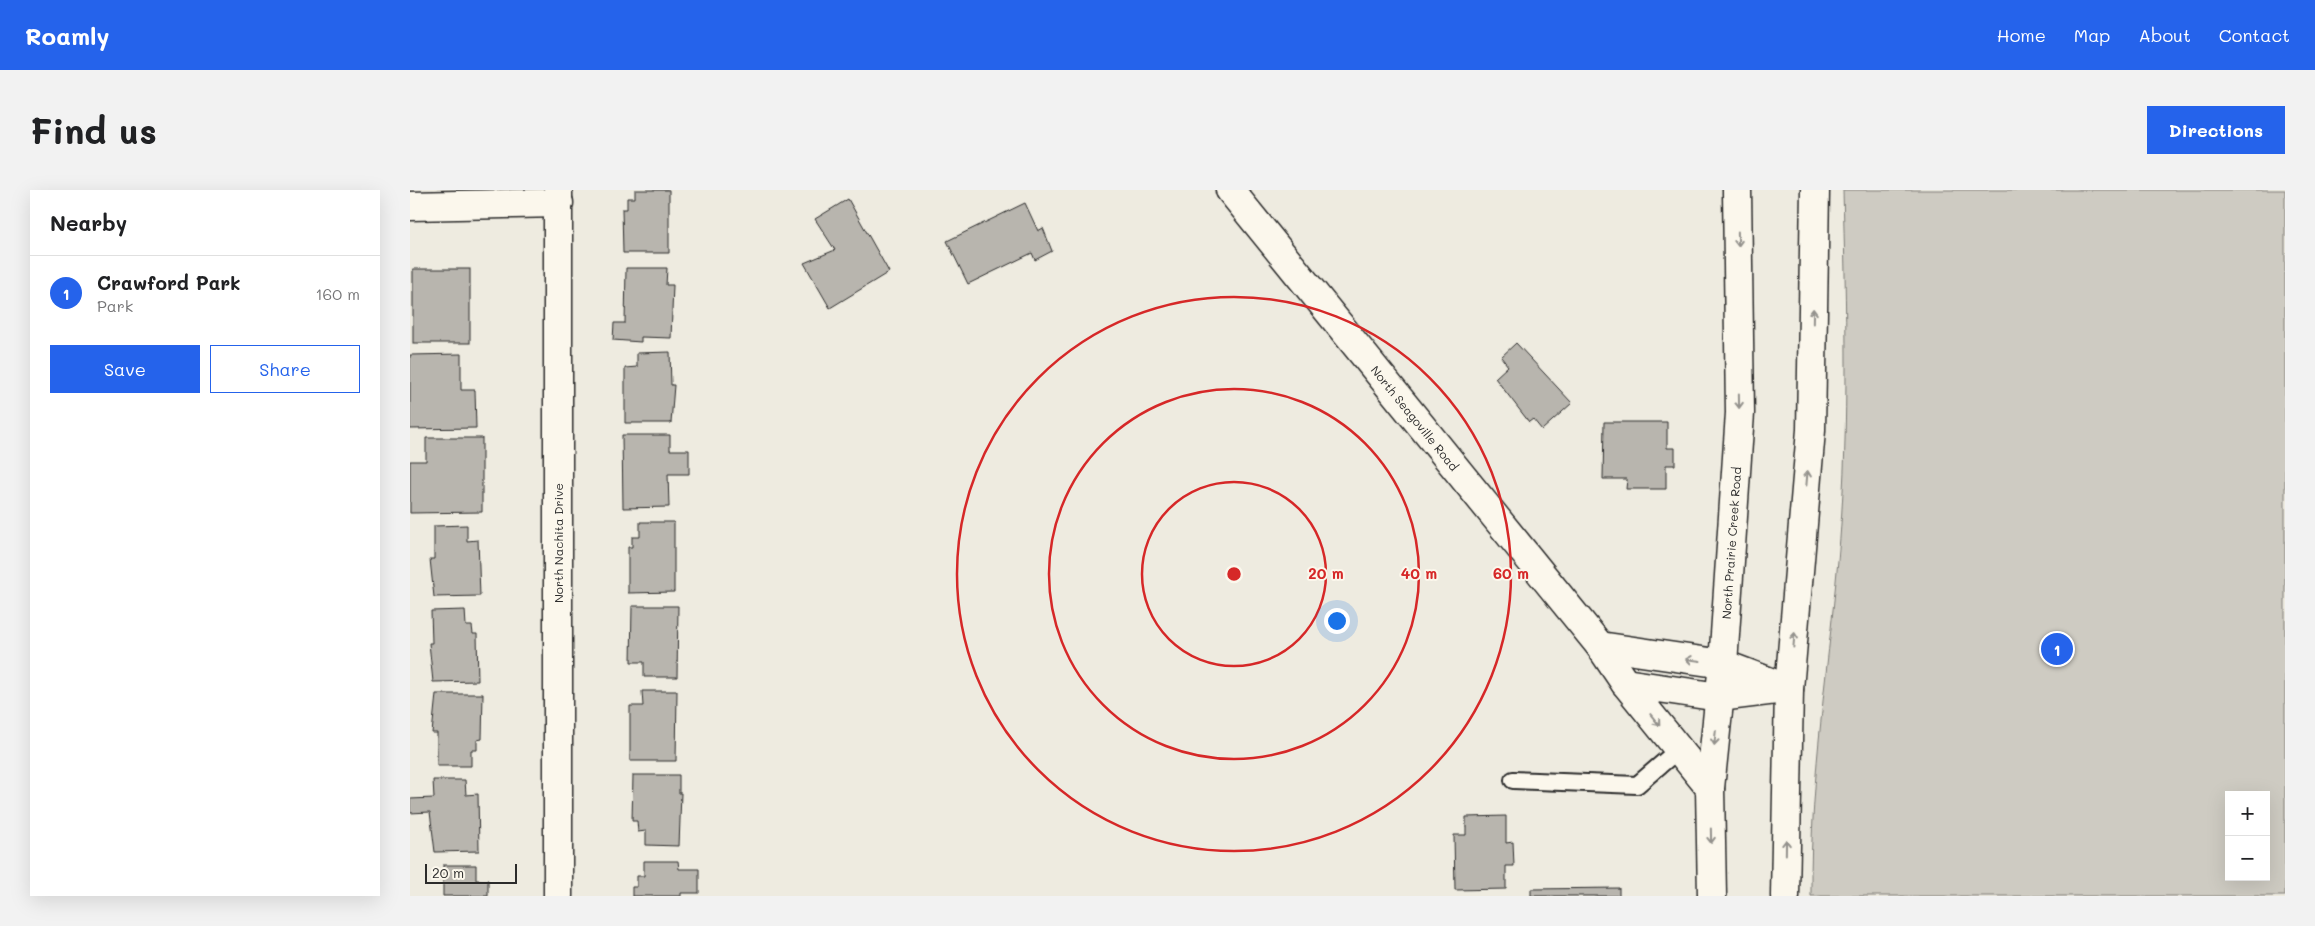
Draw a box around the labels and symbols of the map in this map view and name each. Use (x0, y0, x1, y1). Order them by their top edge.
one-way arrow (1733, 230, 1742, 246)
one-way arrow (1808, 308, 1818, 324)
street label: North Seagoville Road (1368, 362, 1463, 474)
one-way arrow (1734, 392, 1744, 409)
street label: North Prairie Creek Road (1718, 466, 1744, 620)
one-way arrow (1803, 471, 1812, 487)
street label: North Nachita Drive (550, 483, 566, 603)
text: 20 m (1308, 563, 1344, 583)
text: 40 m (1401, 563, 1437, 583)
text: 60 m (1493, 563, 1529, 583)
centre of rings (1225, 565, 1243, 583)
your location (1324, 608, 1350, 634)
pin: 1 (2041, 630, 2073, 668)
one-way arrow (1789, 633, 1798, 649)
one-way arrow (1685, 655, 1701, 665)
one-way arrow (1650, 714, 1661, 727)
one-way arrow (1710, 729, 1720, 745)
one-way arrow (1706, 828, 1716, 844)
one-way arrow (1781, 840, 1790, 856)
scale bar (425, 861, 518, 884)

